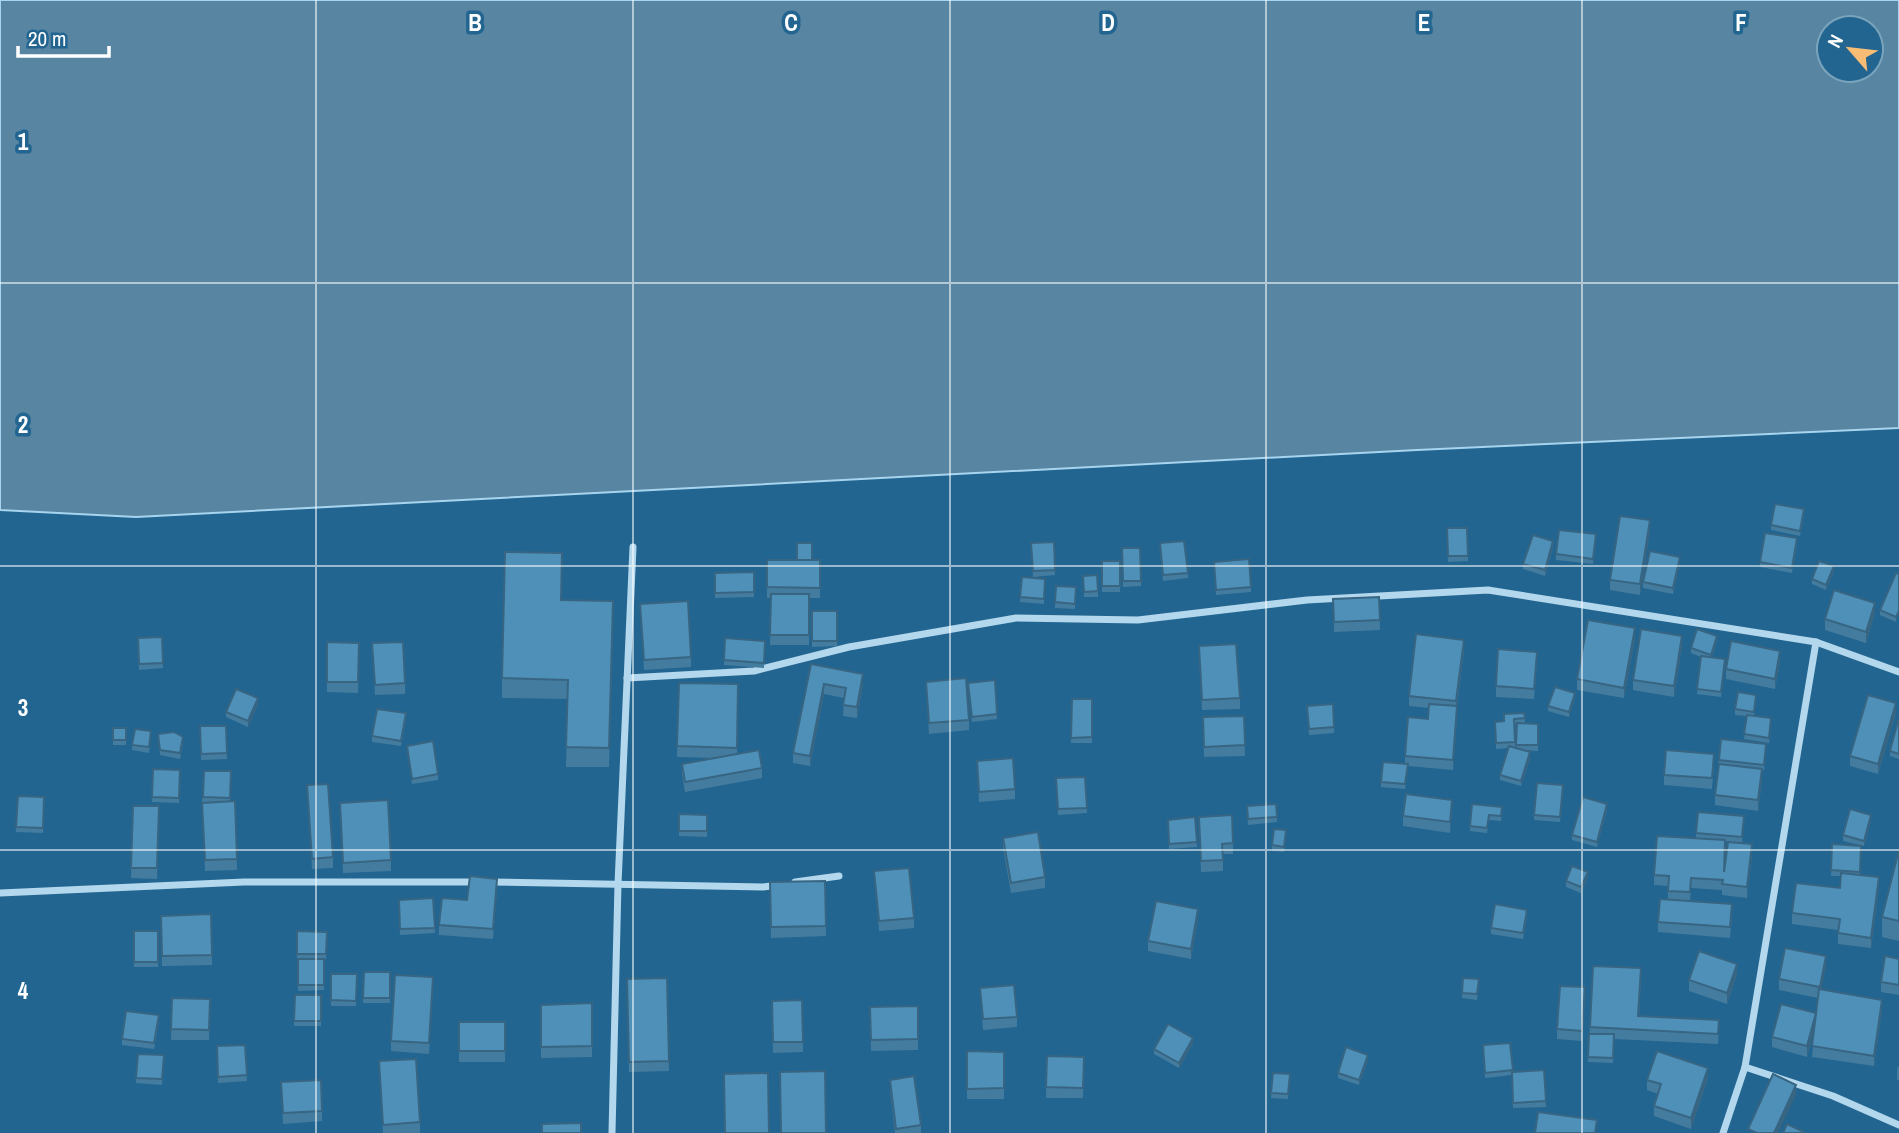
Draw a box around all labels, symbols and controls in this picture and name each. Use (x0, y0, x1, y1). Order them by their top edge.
text: B (468, 7, 482, 38)
text: C (784, 7, 798, 38)
text: D (1101, 7, 1115, 38)
text: E (1418, 7, 1430, 38)
text: F (1735, 7, 1747, 38)
scale bar (18, 14, 108, 58)
north arrow (1815, 14, 1885, 84)
text: 20 m (28, 24, 66, 53)
text: N (1821, 30, 1849, 52)
text: 1 (18, 126, 29, 157)
text: 2 (18, 409, 28, 440)
text: 3 (18, 692, 28, 723)
text: 4 (18, 975, 29, 1006)

